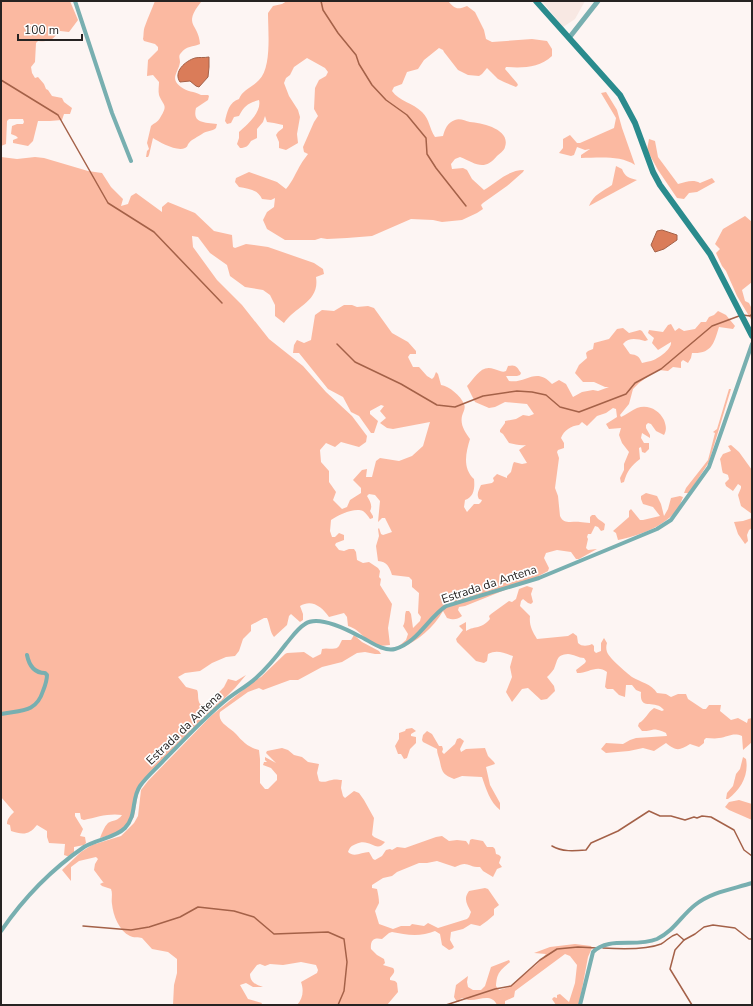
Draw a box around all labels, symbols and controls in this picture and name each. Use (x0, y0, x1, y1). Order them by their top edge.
scale bar (18, 16, 82, 42)
text: 100 m (24, 22, 59, 38)
street label: Estrada da Antena (439, 561, 539, 607)
street label: Estrada da Antena (143, 688, 225, 768)

